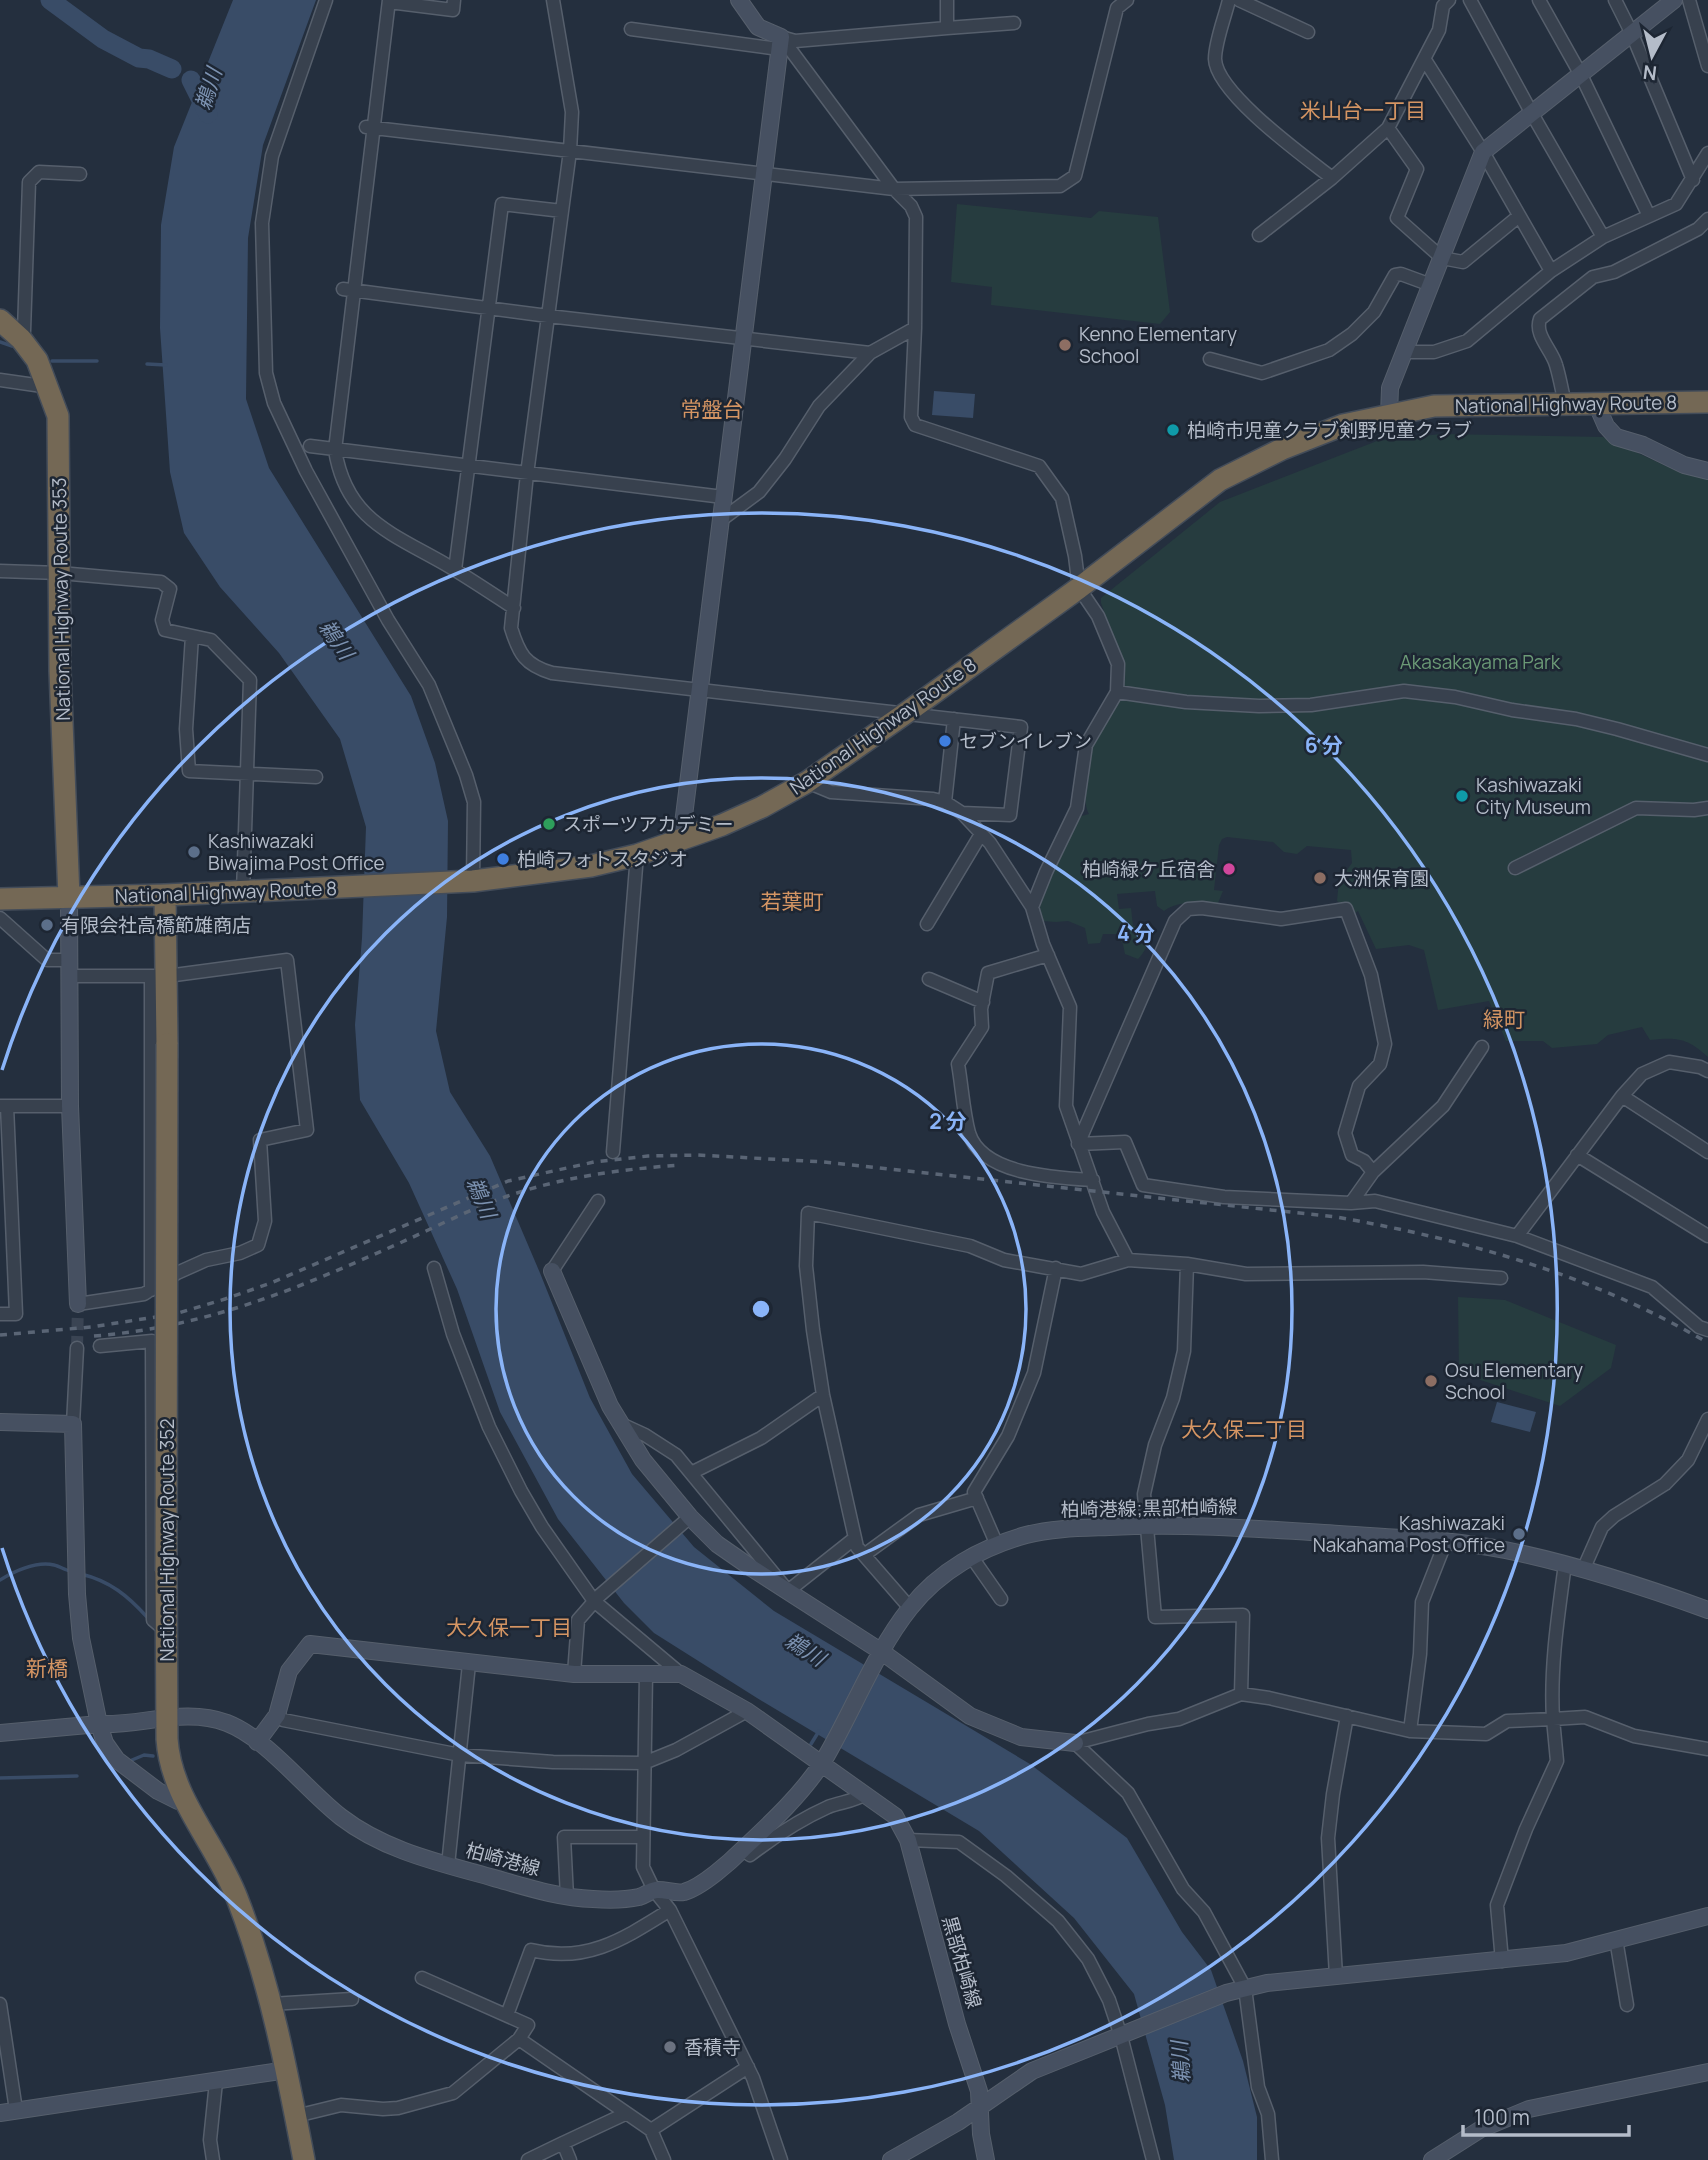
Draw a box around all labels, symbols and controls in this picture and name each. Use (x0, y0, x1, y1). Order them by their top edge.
north arrow (1617, 21, 1687, 91)
text: N (1642, 59, 1658, 87)
water label: 鵜川 (189, 63, 228, 113)
district label: 米山台一丁目 (1300, 96, 1426, 124)
place label: Kenno Elementary School (1079, 321, 1237, 369)
marker: Kenno Elementary School (1057, 337, 1073, 353)
street label: National Highway Route 8 (1455, 389, 1677, 419)
district label: 常盤台 (681, 395, 744, 423)
place label: 柏崎市児童クラブ剣野児童クラブ (1187, 417, 1472, 443)
marker: 柏崎市児童クラブ剣野児童クラブ (1165, 422, 1181, 438)
street label: National Highway Route 353 (46, 477, 76, 721)
water label: 鵜川 (313, 614, 361, 666)
park label: Akasakayama Park (1400, 649, 1561, 675)
street label: National Highway Route 8 (784, 652, 982, 800)
place label: セブンイレブン (959, 728, 1092, 754)
text: 6 分 (1305, 731, 1343, 759)
marker: セブンイレブン (937, 733, 953, 749)
place label: Kashiwazaki City Museum (1476, 772, 1591, 820)
marker: Kashiwazaki City Museum (1454, 788, 1470, 804)
place label: スポーツアカデミー (563, 811, 734, 837)
marker: スポーツアカデミー (541, 816, 557, 832)
place label: Kashiwazaki Biwajima Post Office (208, 828, 385, 876)
marker: Kashiwazaki Biwajima Post Office (186, 844, 202, 860)
place label: 柏崎フォトスタジオ (517, 846, 688, 872)
marker: 柏崎フォトスタジオ (495, 851, 511, 867)
place label: 柏崎緑ケ丘宿舎 (1082, 856, 1215, 882)
marker: 柏崎緑ケ丘宿舎 (1221, 861, 1237, 877)
place label: 大洲保育園 (1334, 865, 1429, 891)
marker: 大洲保育園 (1312, 870, 1328, 886)
street label: National Highway Route 8 (114, 875, 338, 909)
district label: 若葉町 (761, 887, 824, 915)
place label: 有限会社高橋節雄商店 (61, 912, 251, 938)
marker: 有限会社高橋節雄商店 (39, 917, 55, 933)
text: 4 分 (1117, 919, 1155, 947)
district label: 緑町 (1483, 1005, 1525, 1033)
text: 2 分 (929, 1107, 967, 1135)
water label: 鵜川 (461, 1173, 504, 1224)
centre of rings (749, 1297, 773, 1321)
place label: Osu Elementary School (1445, 1357, 1583, 1405)
marker: Osu Elementary School (1423, 1373, 1439, 1389)
district label: 大久保二丁目 (1181, 1415, 1307, 1443)
street label: National Highway Route 352 (154, 1418, 180, 1662)
street label: 柏崎港線;黒部柏崎線 (1060, 1493, 1238, 1523)
place label: Kashiwazaki Nakahama Post Office (1313, 1510, 1505, 1558)
marker: Kashiwazaki Nakahama Post Office (1511, 1526, 1527, 1542)
district label: 大久保一丁目 (446, 1613, 572, 1641)
water label: 鵜川 (780, 1626, 832, 1673)
district label: 新橋 (26, 1654, 68, 1682)
street label: 柏崎港線 (463, 1837, 543, 1881)
street label: 黒部柏崎線 (936, 1913, 988, 2011)
place label: 香積寺 (684, 2034, 741, 2060)
water label: 鵜川 (1164, 2038, 1195, 2084)
marker: 香積寺 (662, 2039, 678, 2055)
scale bar (1463, 2094, 1629, 2138)
text: 100 m (1474, 2103, 1530, 2131)

